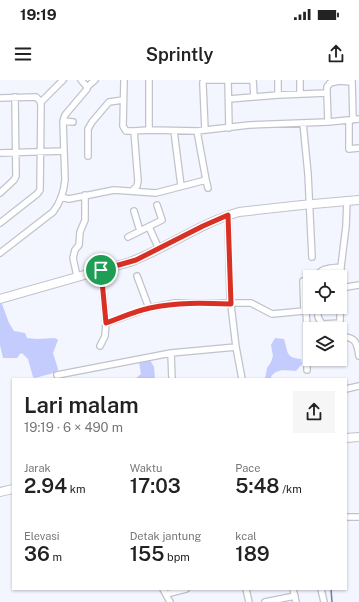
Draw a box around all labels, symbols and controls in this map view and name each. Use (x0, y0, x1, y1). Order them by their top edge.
text: 19:19 (20, 6, 57, 23)
icon: menu (12, 43, 34, 65)
icon: share (325, 43, 347, 65)
text: Sprintly (146, 44, 213, 65)
pin (84, 253, 118, 287)
icon: arrive (90, 259, 112, 281)
map controls (303, 270, 347, 366)
button: locate (303, 270, 347, 314)
button: layers (303, 322, 347, 366)
button: share (293, 391, 335, 433)
text: Lari malam (24, 392, 139, 418)
text: 19:19 · 6 × 490 m (24, 420, 123, 435)
text: Jarak (24, 462, 51, 474)
text: Waktu (130, 462, 162, 474)
text: Pace (235, 462, 260, 474)
text: 2.94 (24, 474, 67, 498)
text: 17:03 (130, 474, 181, 498)
text: 5:48 (235, 474, 279, 498)
text: km (67, 483, 85, 495)
text: /km (279, 483, 302, 495)
text: Elevasi (24, 530, 60, 542)
text: Detak jantung (130, 530, 201, 542)
text: kcal (235, 530, 257, 542)
text: 36 (24, 542, 50, 566)
text: 155 (130, 542, 164, 566)
text: 189 (235, 542, 270, 566)
text: m (50, 551, 62, 563)
text: bpm (164, 551, 190, 563)

